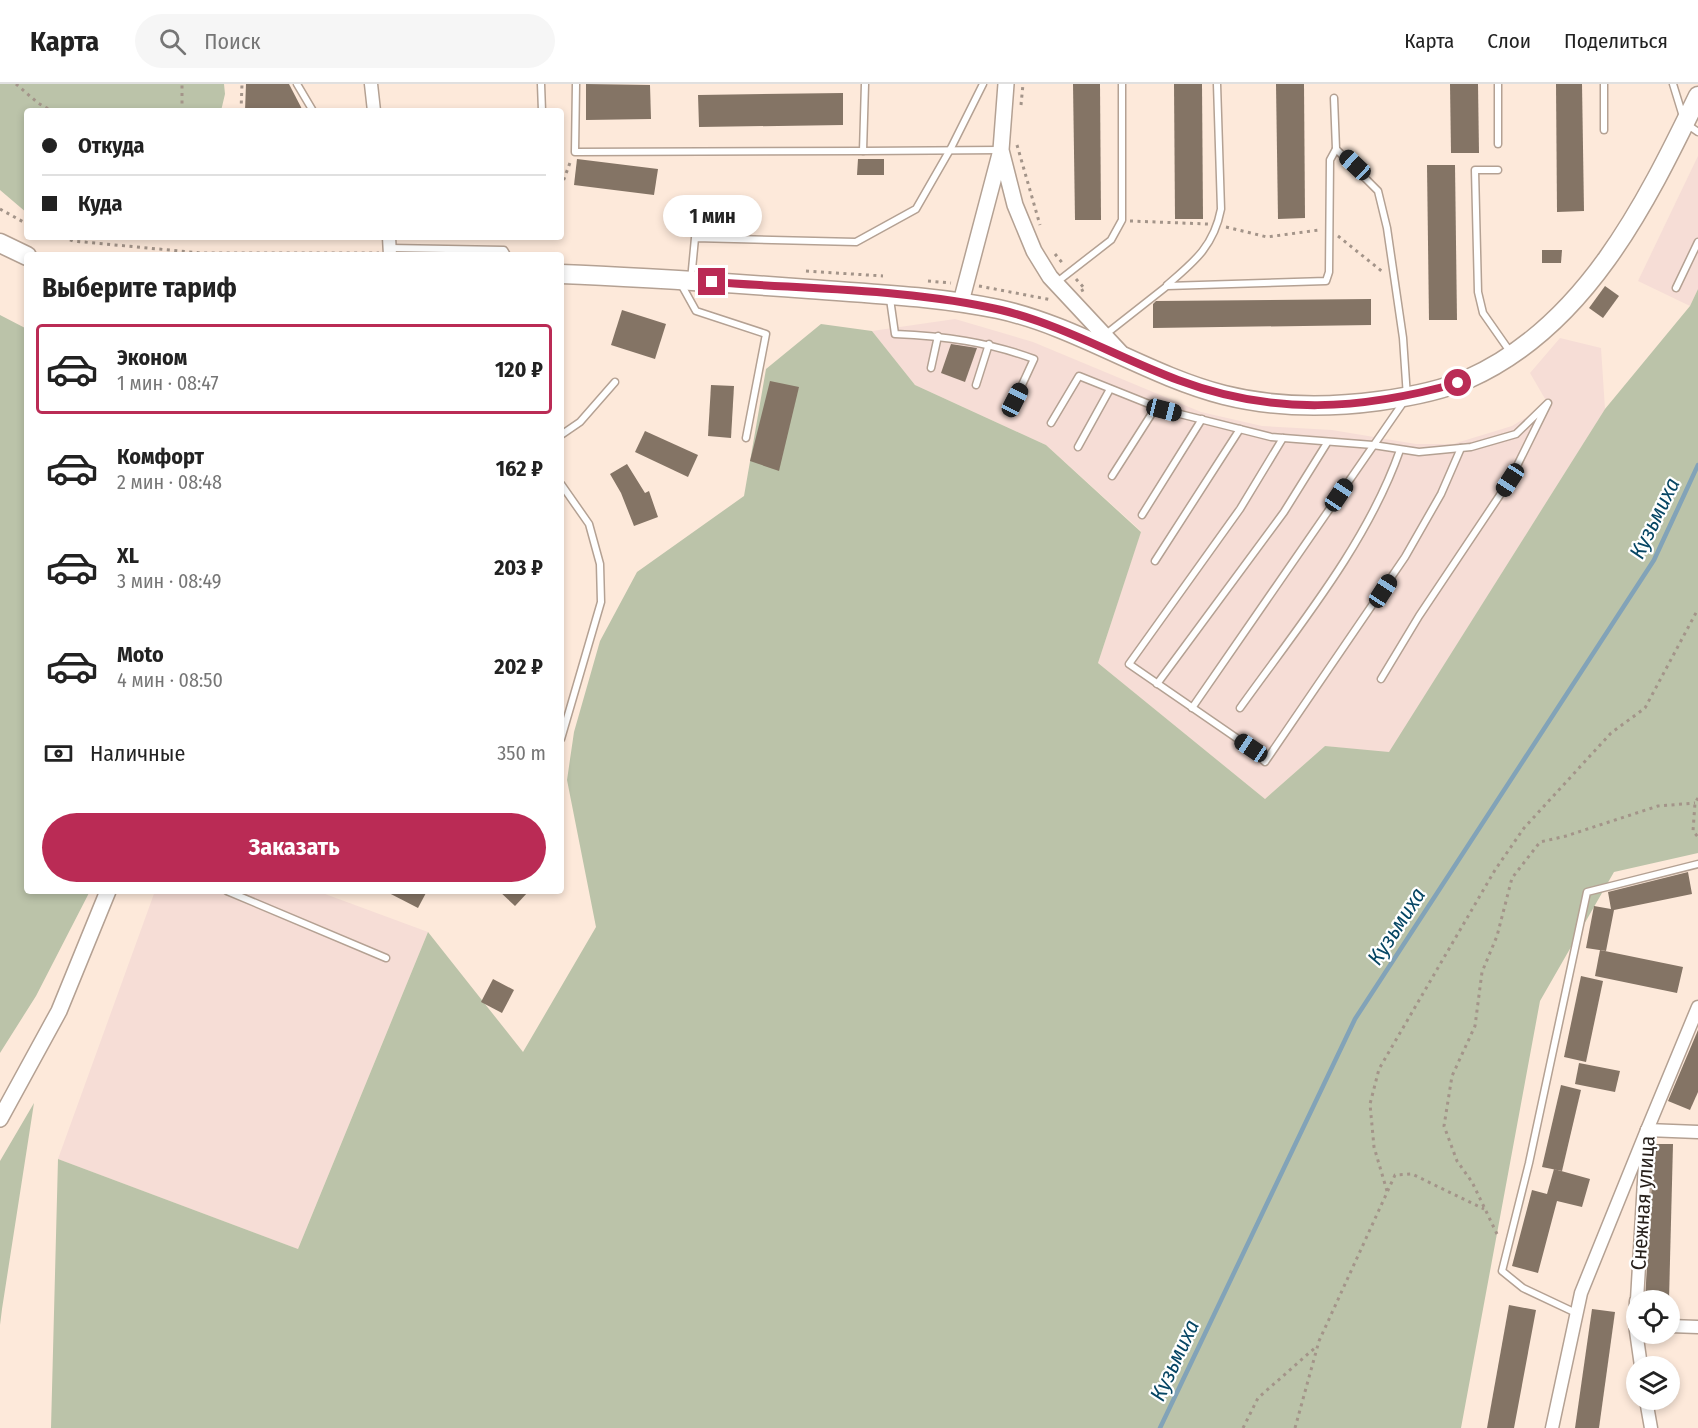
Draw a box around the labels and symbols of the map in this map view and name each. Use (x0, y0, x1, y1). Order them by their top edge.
car (1336, 146, 1374, 184)
callout: 1 мин (662, 195, 762, 237)
route end (698, 268, 725, 295)
route start (1444, 369, 1471, 396)
car (999, 380, 1031, 420)
car (1144, 397, 1184, 423)
car (1493, 460, 1527, 500)
water label: Кузьмиха (1623, 473, 1686, 563)
car (1321, 475, 1357, 515)
car (1366, 571, 1400, 611)
car (1231, 730, 1271, 766)
water label: Кузьмиха (1361, 883, 1431, 970)
street label: Снежная улица (1625, 1135, 1661, 1271)
water label: Кузьмиха (1144, 1315, 1205, 1405)

